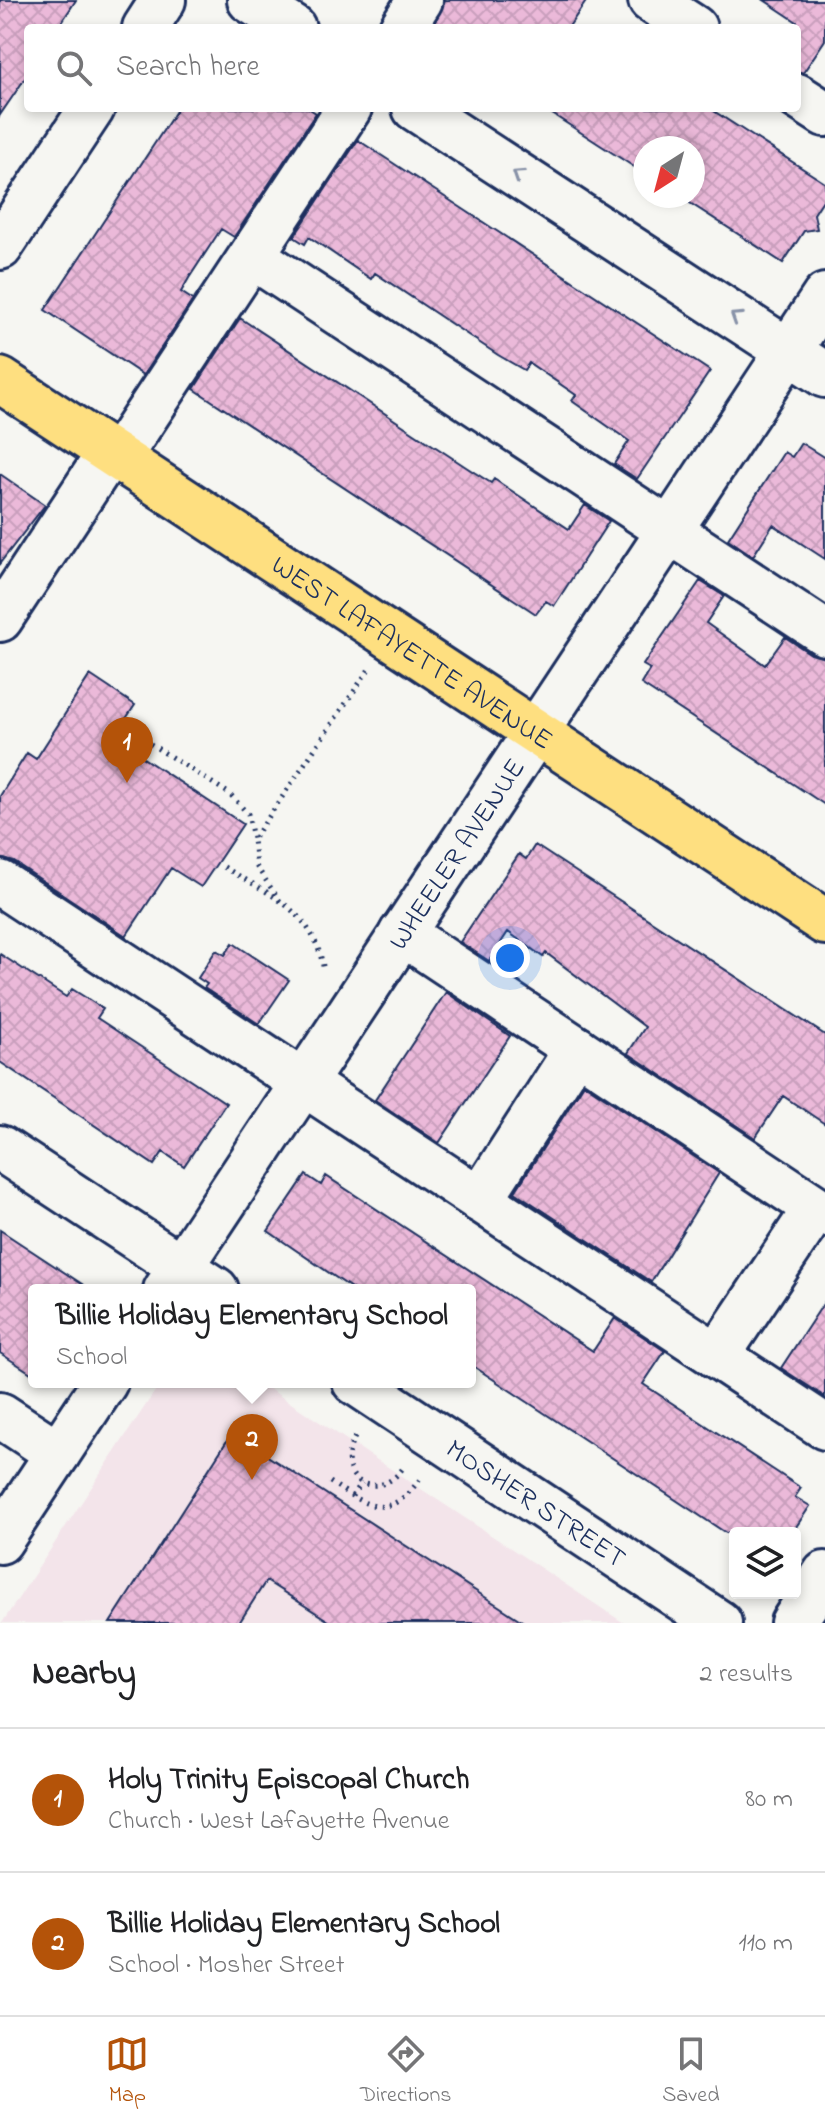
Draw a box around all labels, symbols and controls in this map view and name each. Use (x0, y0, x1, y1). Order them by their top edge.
search box (24, 24, 801, 112)
icon: search (52, 46, 96, 90)
text: Search here (116, 46, 260, 90)
north arrow (633, 136, 705, 208)
one-way arrow (513, 170, 527, 185)
one-way arrow (730, 312, 745, 327)
street label: WEST LAFAYETTE AVENUE (262, 547, 560, 762)
pin: 1 (101, 717, 153, 783)
street label: WHEELER AVENUE (380, 751, 537, 959)
your location (490, 938, 530, 978)
popup (28, 1284, 476, 1388)
text: Billie Holiday Elementary School (56, 1295, 448, 1339)
text: School (56, 1339, 127, 1377)
pin: 2 (226, 1414, 278, 1480)
street label: MOSHER STREET (437, 1431, 633, 1580)
map controls (729, 1527, 801, 1599)
button: layers (729, 1527, 801, 1599)
text: Nearby (32, 1650, 136, 1700)
text: 2 results (700, 1656, 793, 1694)
text: Holy Trinity Episcopal Church (108, 1759, 470, 1803)
text: 1 (54, 1781, 62, 1819)
text: 80 m (745, 1781, 793, 1819)
text: Church · West Lafayette Avenue (108, 1803, 449, 1841)
text: Billie Holiday Elementary School (108, 1903, 500, 1947)
text: 2 (52, 1925, 64, 1963)
text: 110 m (739, 1925, 793, 1963)
text: School · Mosher Street (108, 1947, 344, 1985)
tab: Map (105, 2032, 149, 2112)
tab: Directions (360, 2032, 451, 2112)
tab: Saved (662, 2032, 720, 2112)

